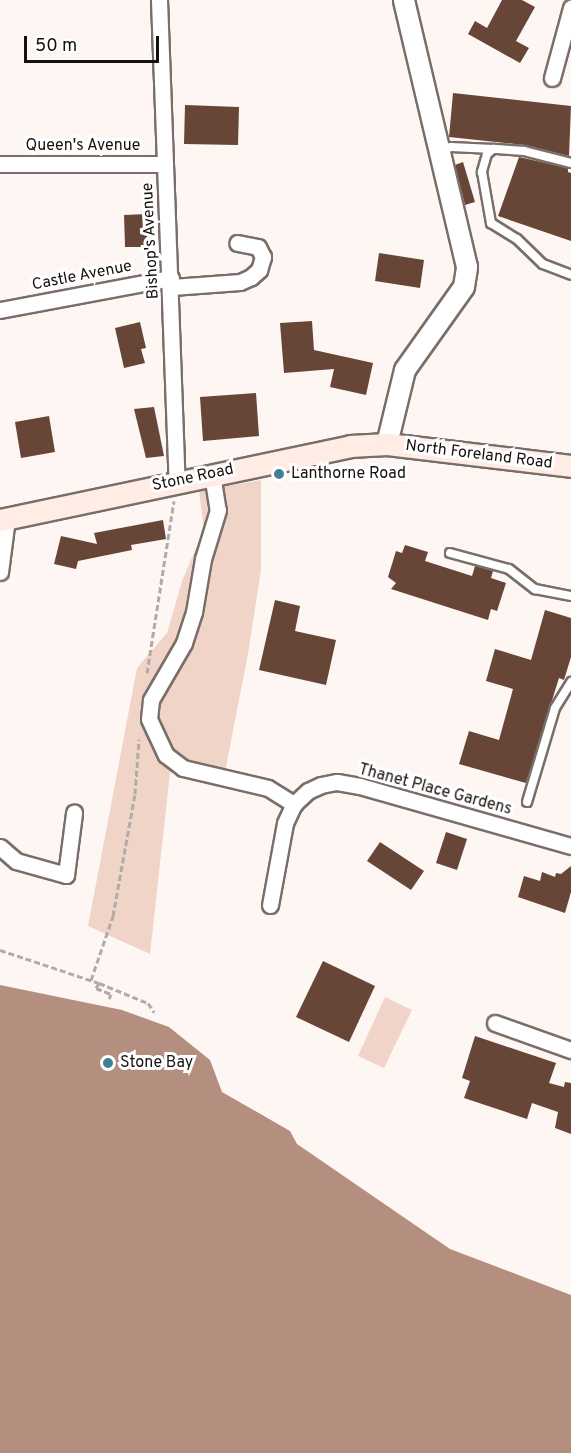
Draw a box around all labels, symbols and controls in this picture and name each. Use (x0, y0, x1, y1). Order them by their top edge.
scale bar (27, 24, 162, 62)
text: 50 m (35, 35, 77, 58)
street label: Queen's Avenue (25, 136, 141, 156)
street label: Bishop's Avenue (138, 182, 164, 300)
street label: Castle Avenue (30, 257, 134, 295)
street label: North Foreland Road (404, 436, 554, 474)
street label: Stone Road (151, 460, 235, 496)
place label: Lanthorne Road (291, 464, 406, 484)
marker: Lanthorne Road (272, 467, 286, 481)
street label: Thanet Place Gardens (356, 760, 514, 820)
place label: Stone Bay (120, 1053, 193, 1073)
marker: Stone Bay (101, 1056, 115, 1070)

